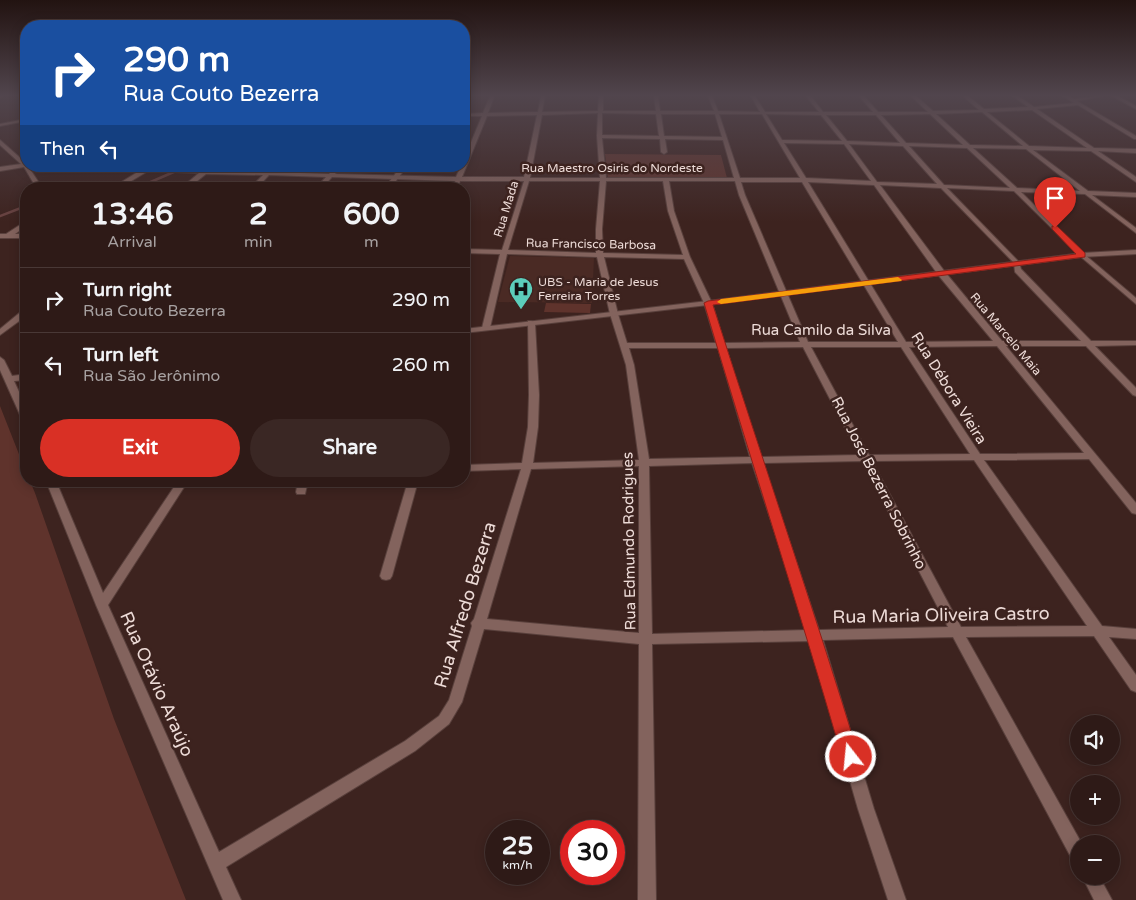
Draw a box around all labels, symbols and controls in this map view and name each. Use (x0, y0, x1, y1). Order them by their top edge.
text: 290 m (123, 39, 230, 81)
icon: right (40, 40, 105, 105)
text: Rua Couto Bezerra (123, 81, 319, 107)
icon: left (95, 135, 123, 163)
text: Then (40, 138, 85, 160)
street label: Rua Maestro Osiris do Nordeste (521, 161, 703, 175)
pin (1034, 177, 1076, 228)
street label: Rua Mada (491, 179, 521, 239)
icon: arrive (1041, 184, 1069, 212)
text: 13:46 (90, 196, 174, 233)
text: 2 (249, 196, 268, 233)
text: 600 (343, 196, 400, 233)
text: Arrival (107, 232, 157, 252)
text: min (244, 232, 273, 252)
text: m (364, 232, 379, 252)
street label: Rua Francisco Barbosa (526, 236, 656, 252)
place label: UBS - Maria de Jesus Ferreira Torres (538, 275, 659, 303)
hospital icon: UBS - Maria de Jesus Ferreira Torres (508, 276, 534, 310)
text: Turn right (83, 279, 171, 301)
icon: right (40, 286, 68, 314)
text: 290 m (392, 289, 450, 311)
street label: Rua Marcelo Maia (968, 290, 1044, 378)
text: Rua Couto Bezerra (83, 301, 226, 321)
street label: Rua Camilo da Silva (751, 321, 891, 339)
street label: Rua Débora Vieira (907, 329, 991, 447)
text: Turn left (83, 344, 159, 366)
icon: left (40, 351, 68, 379)
text: 260 m (392, 354, 450, 376)
text: Rua São Jerônimo (83, 366, 220, 386)
street label: Rua José Bezerra Sobrinho (828, 394, 930, 572)
button: Exit (40, 419, 240, 477)
button: Share (250, 419, 450, 477)
street label: Rua Edmundo Rodrigues (618, 452, 640, 630)
street label: Rua Alfredo Bezerra (429, 519, 501, 691)
street label: Rua Maria Oliveira Castro (832, 602, 1050, 628)
street label: Rua Otávio Araújo (115, 608, 199, 760)
map controls (1070, 715, 1120, 885)
button: sound (1070, 715, 1120, 765)
position arrow (824, 730, 876, 782)
button: + (1070, 775, 1120, 825)
speed limit sign: 30 (560, 820, 625, 885)
text: 25 (502, 831, 533, 861)
button: − (1070, 835, 1120, 885)
text: km/h (502, 858, 533, 872)

